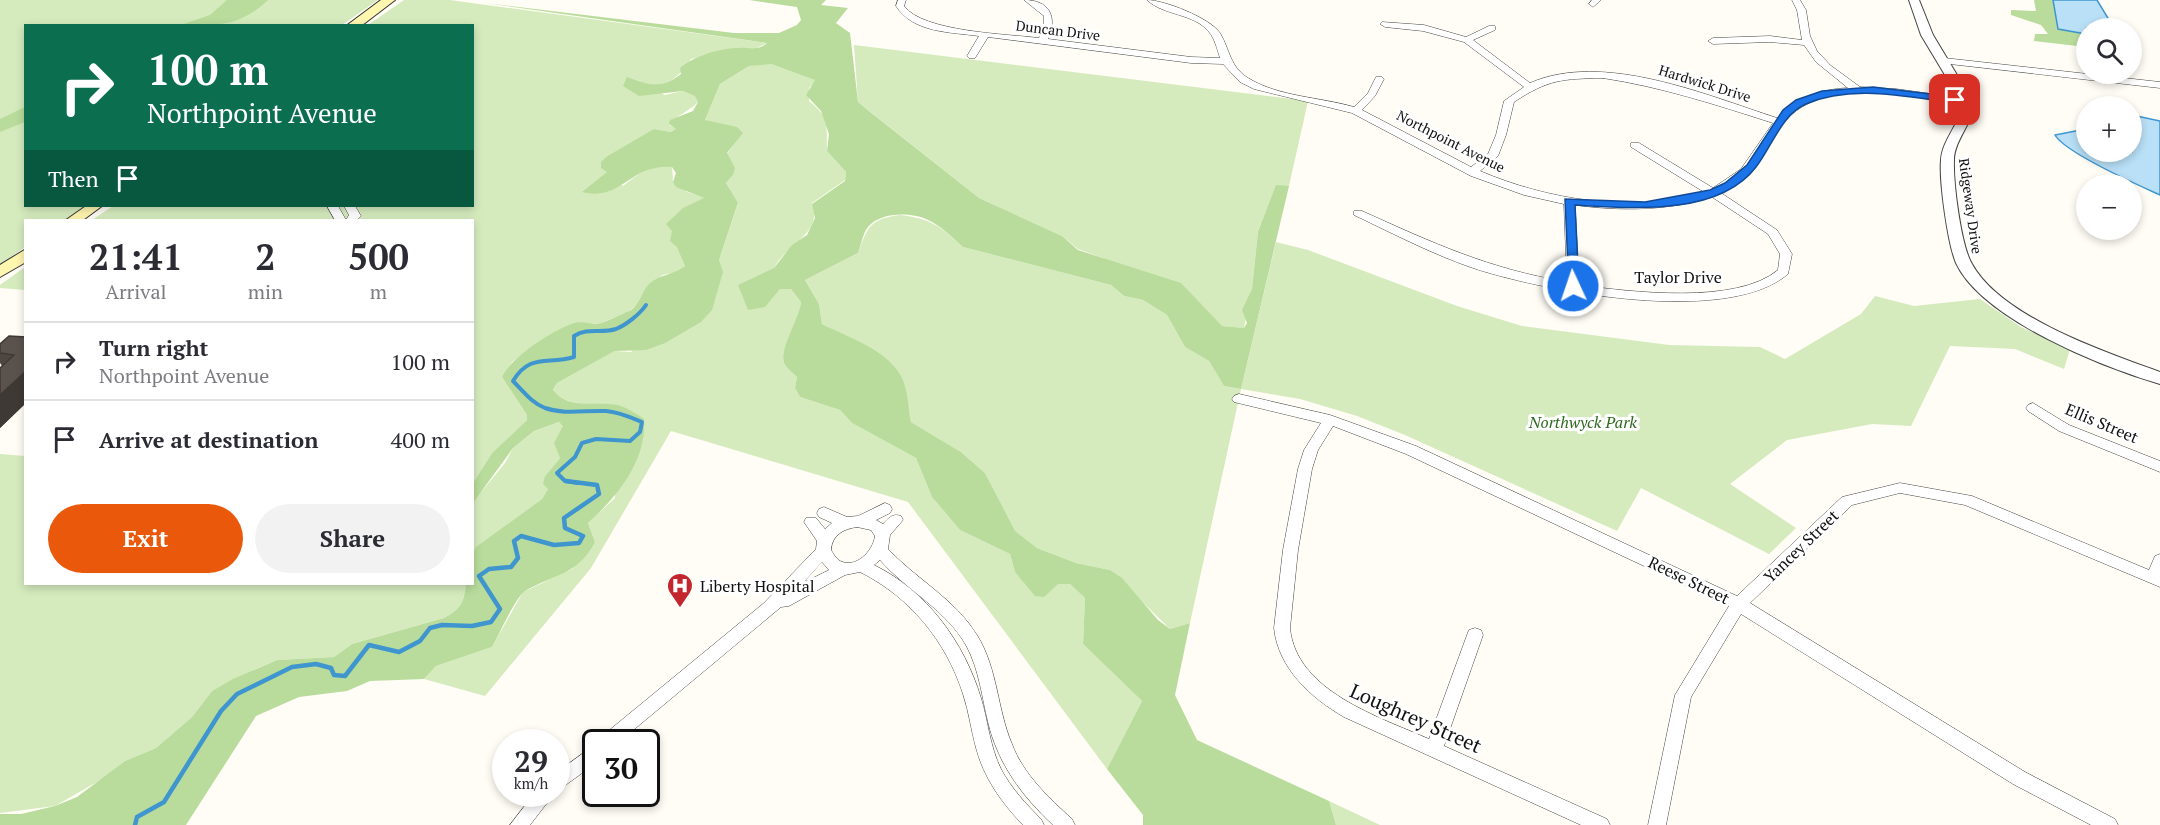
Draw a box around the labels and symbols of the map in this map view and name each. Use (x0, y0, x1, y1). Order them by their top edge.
street label: Duncan Drive (1015, 15, 1101, 45)
street label: Hardwick Drive (1657, 60, 1753, 106)
pin (1929, 74, 1980, 125)
street label: Northpoint Avenue (1394, 105, 1508, 177)
street label: Ridgeway Drive (1955, 157, 1987, 255)
position arrow (1541, 254, 1605, 318)
street label: Taylor Drive (1634, 266, 1722, 288)
street label: Ellis Street (2062, 398, 2142, 448)
park label: Northwyck Park (1528, 411, 1637, 433)
street label: Yancey Street (1759, 505, 1843, 587)
street label: Reese Street (1645, 551, 1733, 609)
hospital icon: Liberty Hospital (665, 571, 695, 609)
place label: Liberty Hospital (700, 575, 815, 597)
street label: Loughrey Street (1346, 677, 1487, 759)
speed limit sign: 30 (582, 729, 660, 807)

